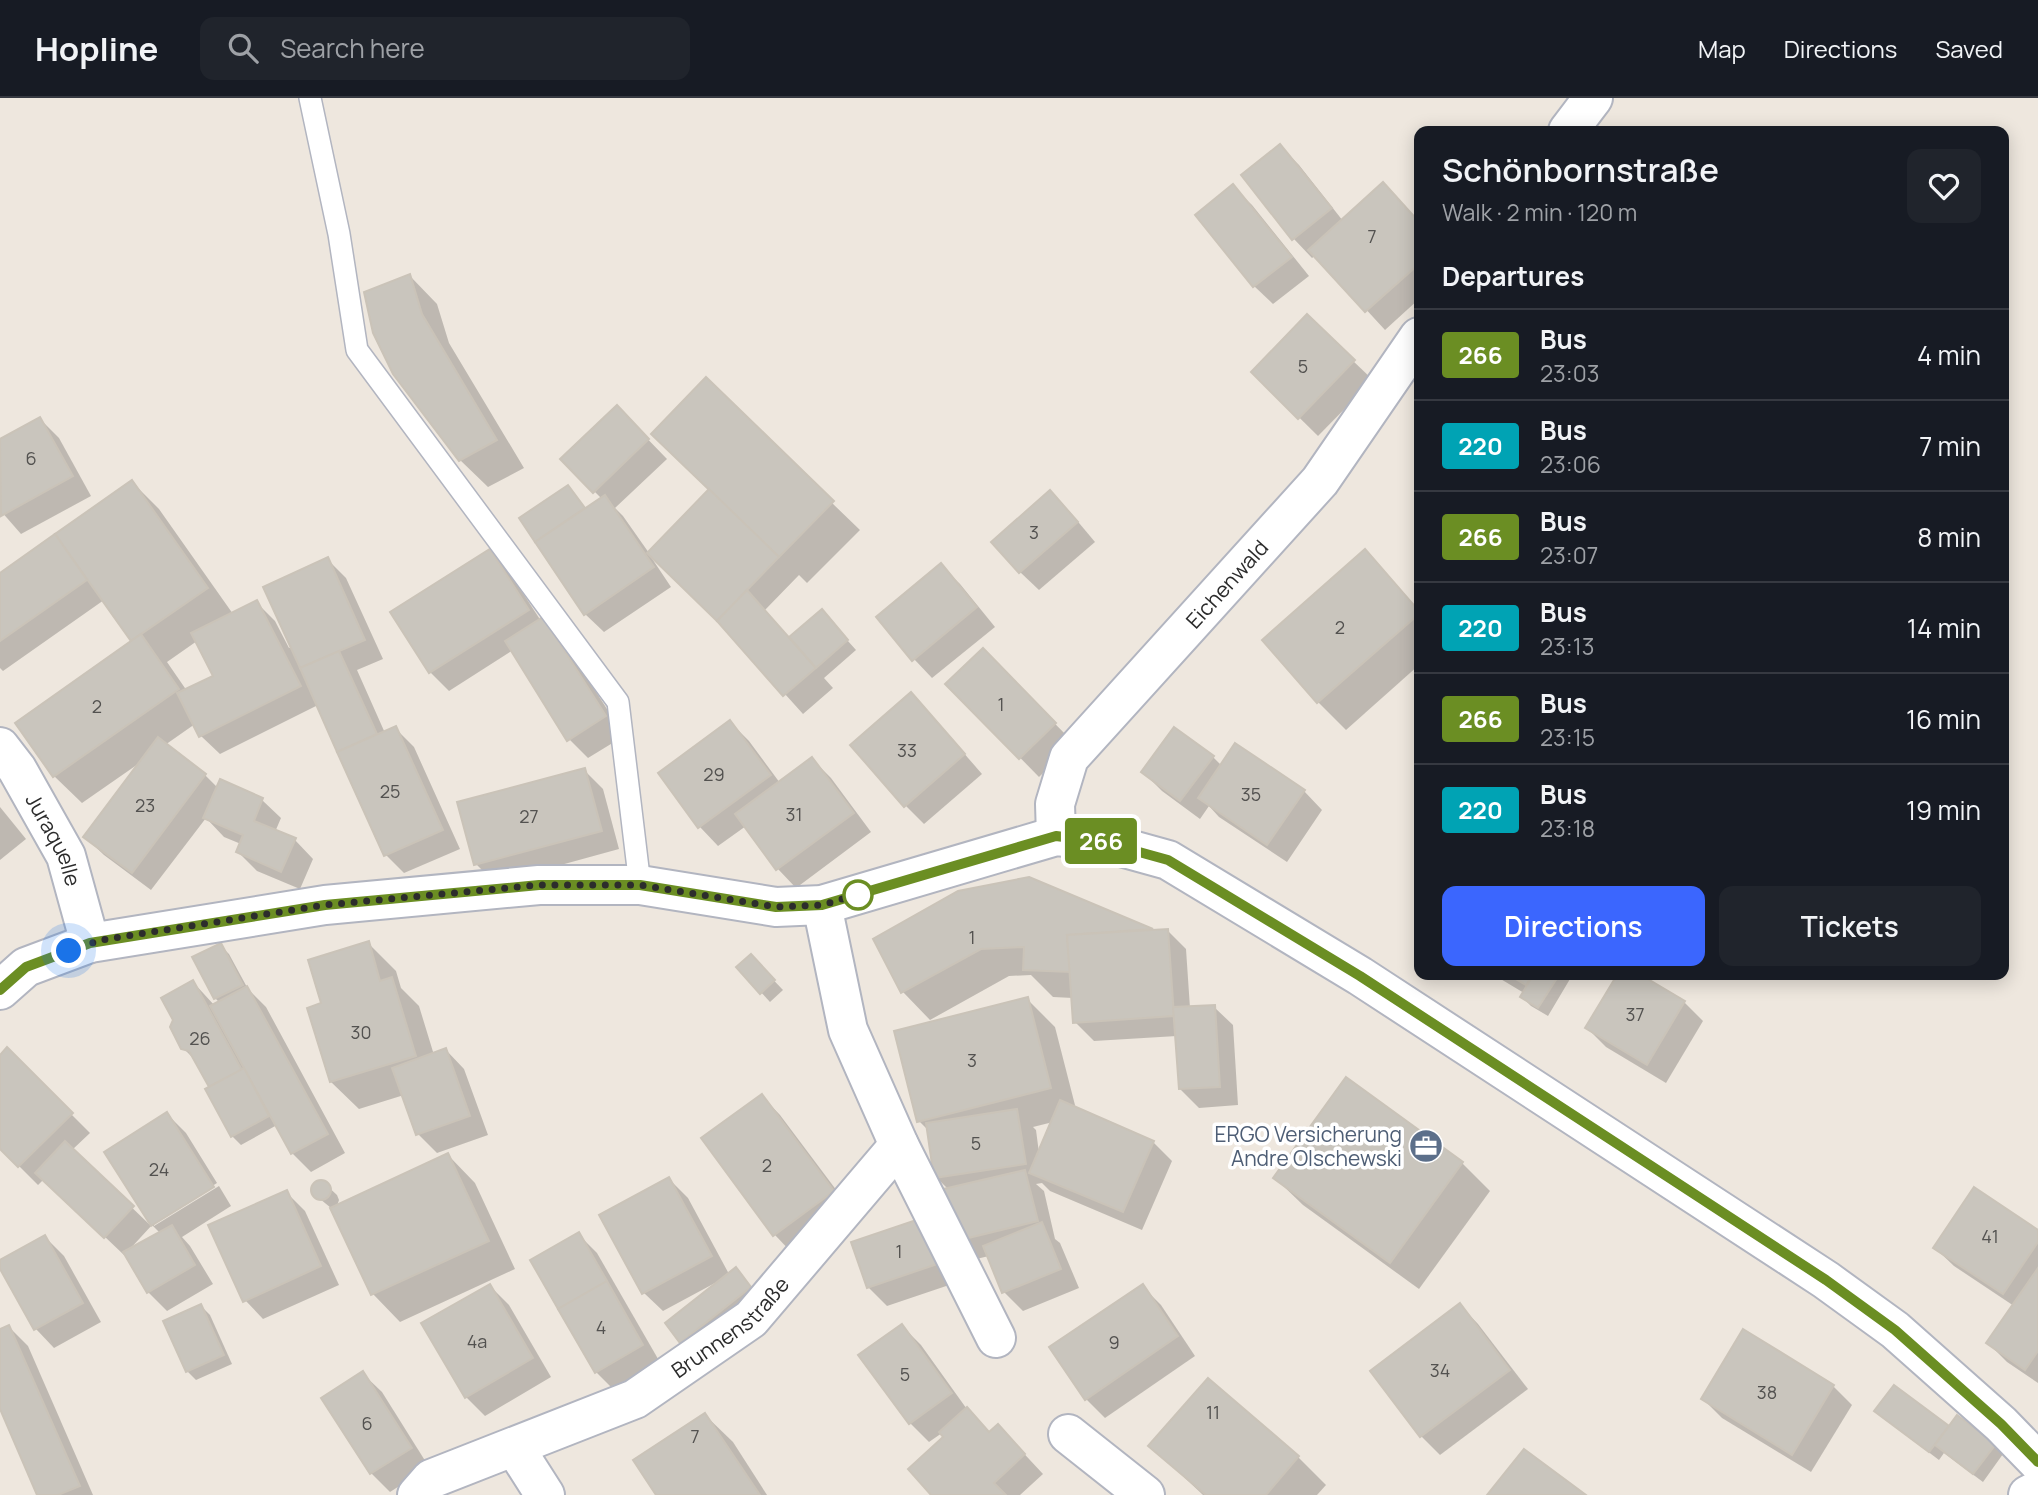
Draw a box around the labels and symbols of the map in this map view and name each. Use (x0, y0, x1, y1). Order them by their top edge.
house number: 7 (1367, 224, 1377, 248)
house number: 5 (1298, 354, 1308, 378)
house number: 6 (25, 446, 37, 470)
house number: 3 (1029, 520, 1039, 544)
street label: Eichenwald (1179, 534, 1274, 634)
house number: 2 (1335, 615, 1345, 639)
house number: 1 (997, 692, 1005, 716)
house number: 2 (92, 694, 102, 718)
house number: 33 (897, 738, 917, 762)
house number: 29 (703, 762, 725, 786)
house number: 25 (380, 779, 400, 803)
house number: 35 (1241, 782, 1261, 806)
street label: Juraquelle (20, 788, 88, 889)
house number: 23 (135, 793, 155, 817)
house number: 31 (786, 802, 802, 826)
house number: 27 (519, 804, 539, 828)
line badge: 266 (1061, 818, 1141, 864)
unlabelled marker (843, 880, 873, 910)
house number: 1 (968, 925, 976, 949)
your location (51, 933, 86, 968)
house number: 37 (1626, 1002, 1645, 1026)
house number: 30 (351, 1020, 371, 1044)
house number: 26 (189, 1026, 211, 1050)
house number: 3 (967, 1048, 977, 1072)
place label: ERGO Versicherung Andre Olschewski (1215, 1120, 1402, 1172)
office icon: ERGO Versicherung Andre Olschewski (1407, 1127, 1445, 1165)
house number: 5 (971, 1131, 981, 1155)
house number: 2 (762, 1153, 772, 1177)
house number: 24 (149, 1157, 169, 1181)
house number: 41 (1981, 1224, 1999, 1248)
house number: 1 (895, 1239, 903, 1263)
street label: Brunnenstraße (666, 1271, 795, 1384)
house number: 4 (596, 1315, 606, 1339)
house number: 4a (467, 1329, 487, 1353)
house number: 9 (1108, 1330, 1120, 1354)
house number: 34 (1430, 1358, 1450, 1382)
house number: 5 (900, 1362, 910, 1386)
house number: 38 (1757, 1380, 1777, 1404)
house number: 11 (1206, 1400, 1220, 1424)
house number: 6 (361, 1411, 373, 1435)
house number: 7 (690, 1424, 700, 1448)

